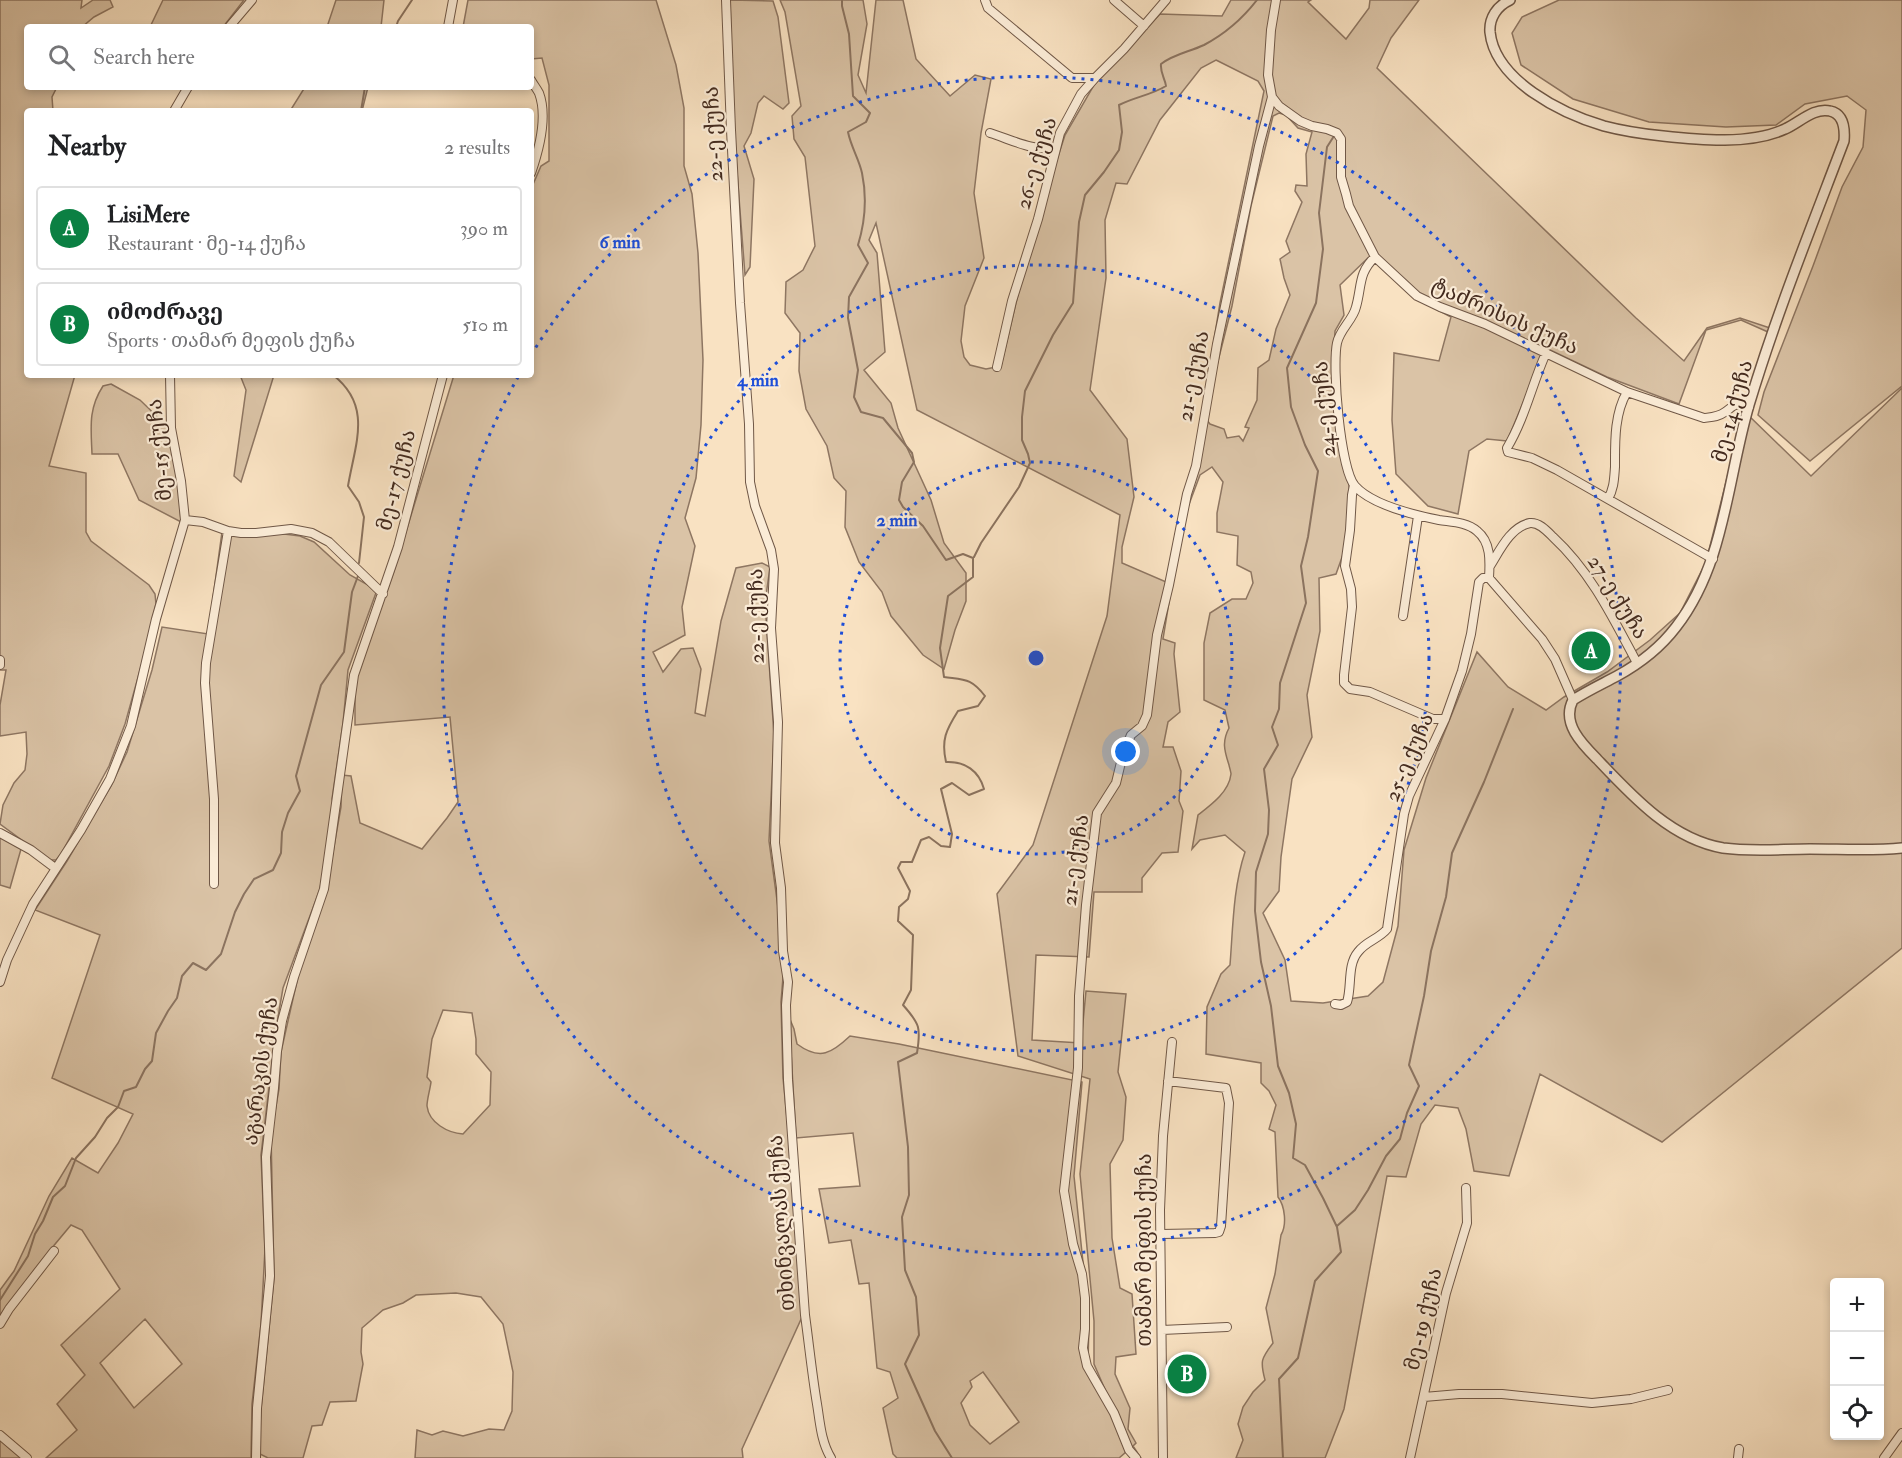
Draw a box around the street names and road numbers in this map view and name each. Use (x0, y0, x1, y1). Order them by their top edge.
street label: 22-ე ქუჩა (698, 86, 729, 182)
street label: 26-ე ქუჩა (1010, 114, 1063, 213)
street label: ტაძრისის ქუჩა (1427, 272, 1583, 361)
street label: 21-ე ქუჩა (1171, 328, 1216, 424)
street label: მე-14 ქუჩა (1706, 357, 1759, 465)
street label: 24-ე ქუჩა (1307, 360, 1342, 458)
street label: მე-15 ქუჩა (141, 397, 178, 502)
street label: მე-17 ქუჩა (371, 427, 422, 533)
street label: 27-ე ქუჩა (1581, 550, 1654, 644)
street label: 22-ე ქუჩა (742, 568, 771, 664)
street label: 25-ე ქუჩა (1379, 709, 1440, 806)
street label: 21-ე ქუჩა (1056, 813, 1095, 908)
street label: აგარაკის ქუჩა (237, 995, 284, 1147)
street label: თხინვალას ქუჩა (762, 1134, 801, 1312)
street label: თამარ მეფის ქუჩა (1131, 1153, 1158, 1347)
street label: მე-19 ქუჩა (1399, 1265, 1448, 1373)

